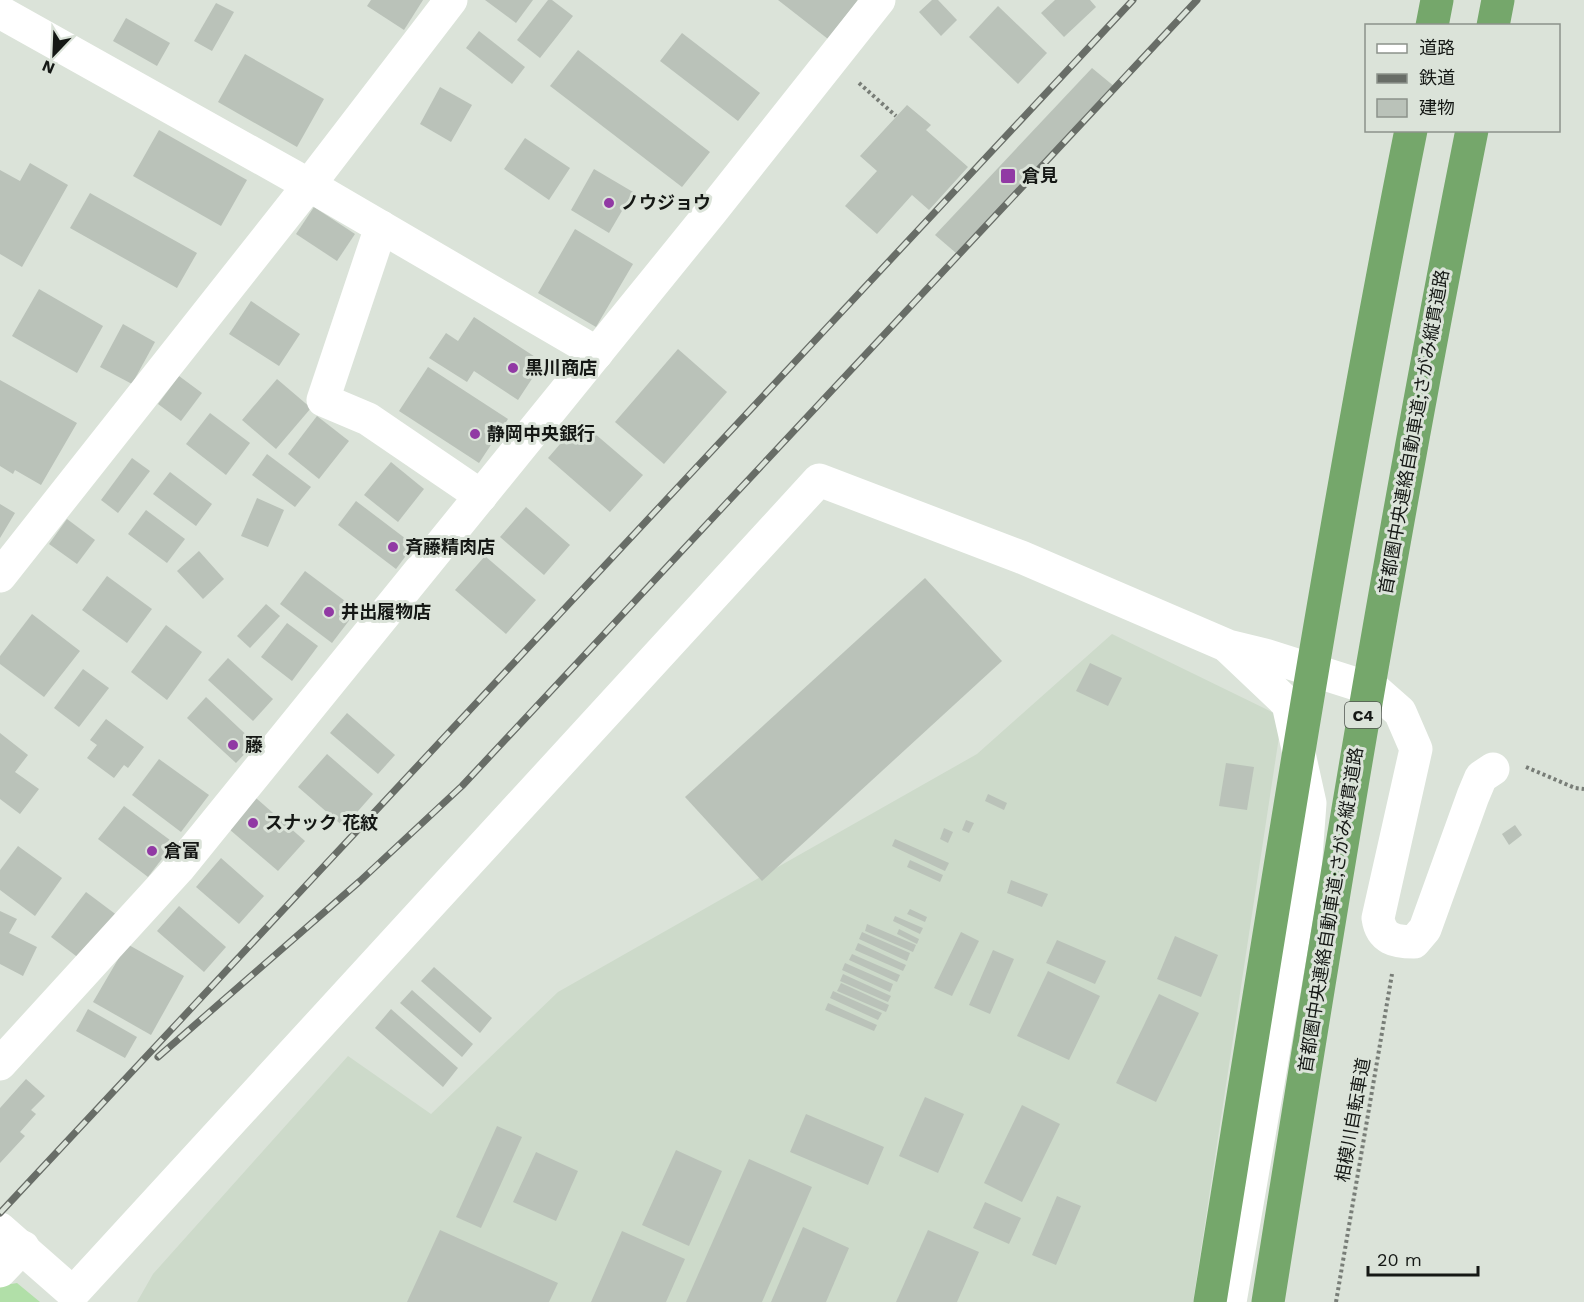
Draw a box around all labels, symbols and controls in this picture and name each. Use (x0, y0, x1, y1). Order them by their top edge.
north arrow (24, 24, 84, 84)
legend (1365, 24, 1560, 132)
text: 道路 (1419, 37, 1455, 58)
text: N (39, 56, 58, 78)
text: 鉄道 (1419, 67, 1455, 88)
text: 建物 (1419, 97, 1455, 118)
place label: 倉見 (1022, 165, 1058, 186)
marker: 倉見 (999, 167, 1017, 185)
place label: ノウジョウ (621, 192, 711, 213)
marker: ノウジョウ (602, 196, 616, 210)
street label: 首都圏中央連絡自動車道;さがみ縦貫道路 (1375, 268, 1452, 596)
place label: 黒川商店 (525, 357, 597, 378)
marker: 黒川商店 (506, 361, 520, 375)
place label: 静岡中央銀行 (487, 423, 595, 444)
marker: 静岡中央銀行 (468, 427, 482, 441)
place label: 斉藤精肉店 (405, 536, 495, 557)
marker: 斉藤精肉店 (386, 540, 400, 554)
place label: 井出履物店 (341, 601, 431, 622)
marker: 井出履物店 (322, 605, 336, 619)
road number: C4 (1345, 702, 1381, 728)
place label: 藤 (245, 734, 263, 755)
marker: 藤 (226, 738, 240, 752)
street label: 首都圏中央連絡自動車道;さがみ縦貫道路 (1294, 746, 1367, 1074)
place label: スナック 花紋 (265, 812, 378, 833)
marker: スナック 花紋 (246, 816, 260, 830)
place label: 倉富 (164, 840, 200, 861)
marker: 倉富 (145, 844, 159, 858)
street label: 相模川自転車道 (1331, 1056, 1374, 1184)
scale bar (1368, 1239, 1478, 1277)
text: 20 m (1377, 1249, 1422, 1270)

